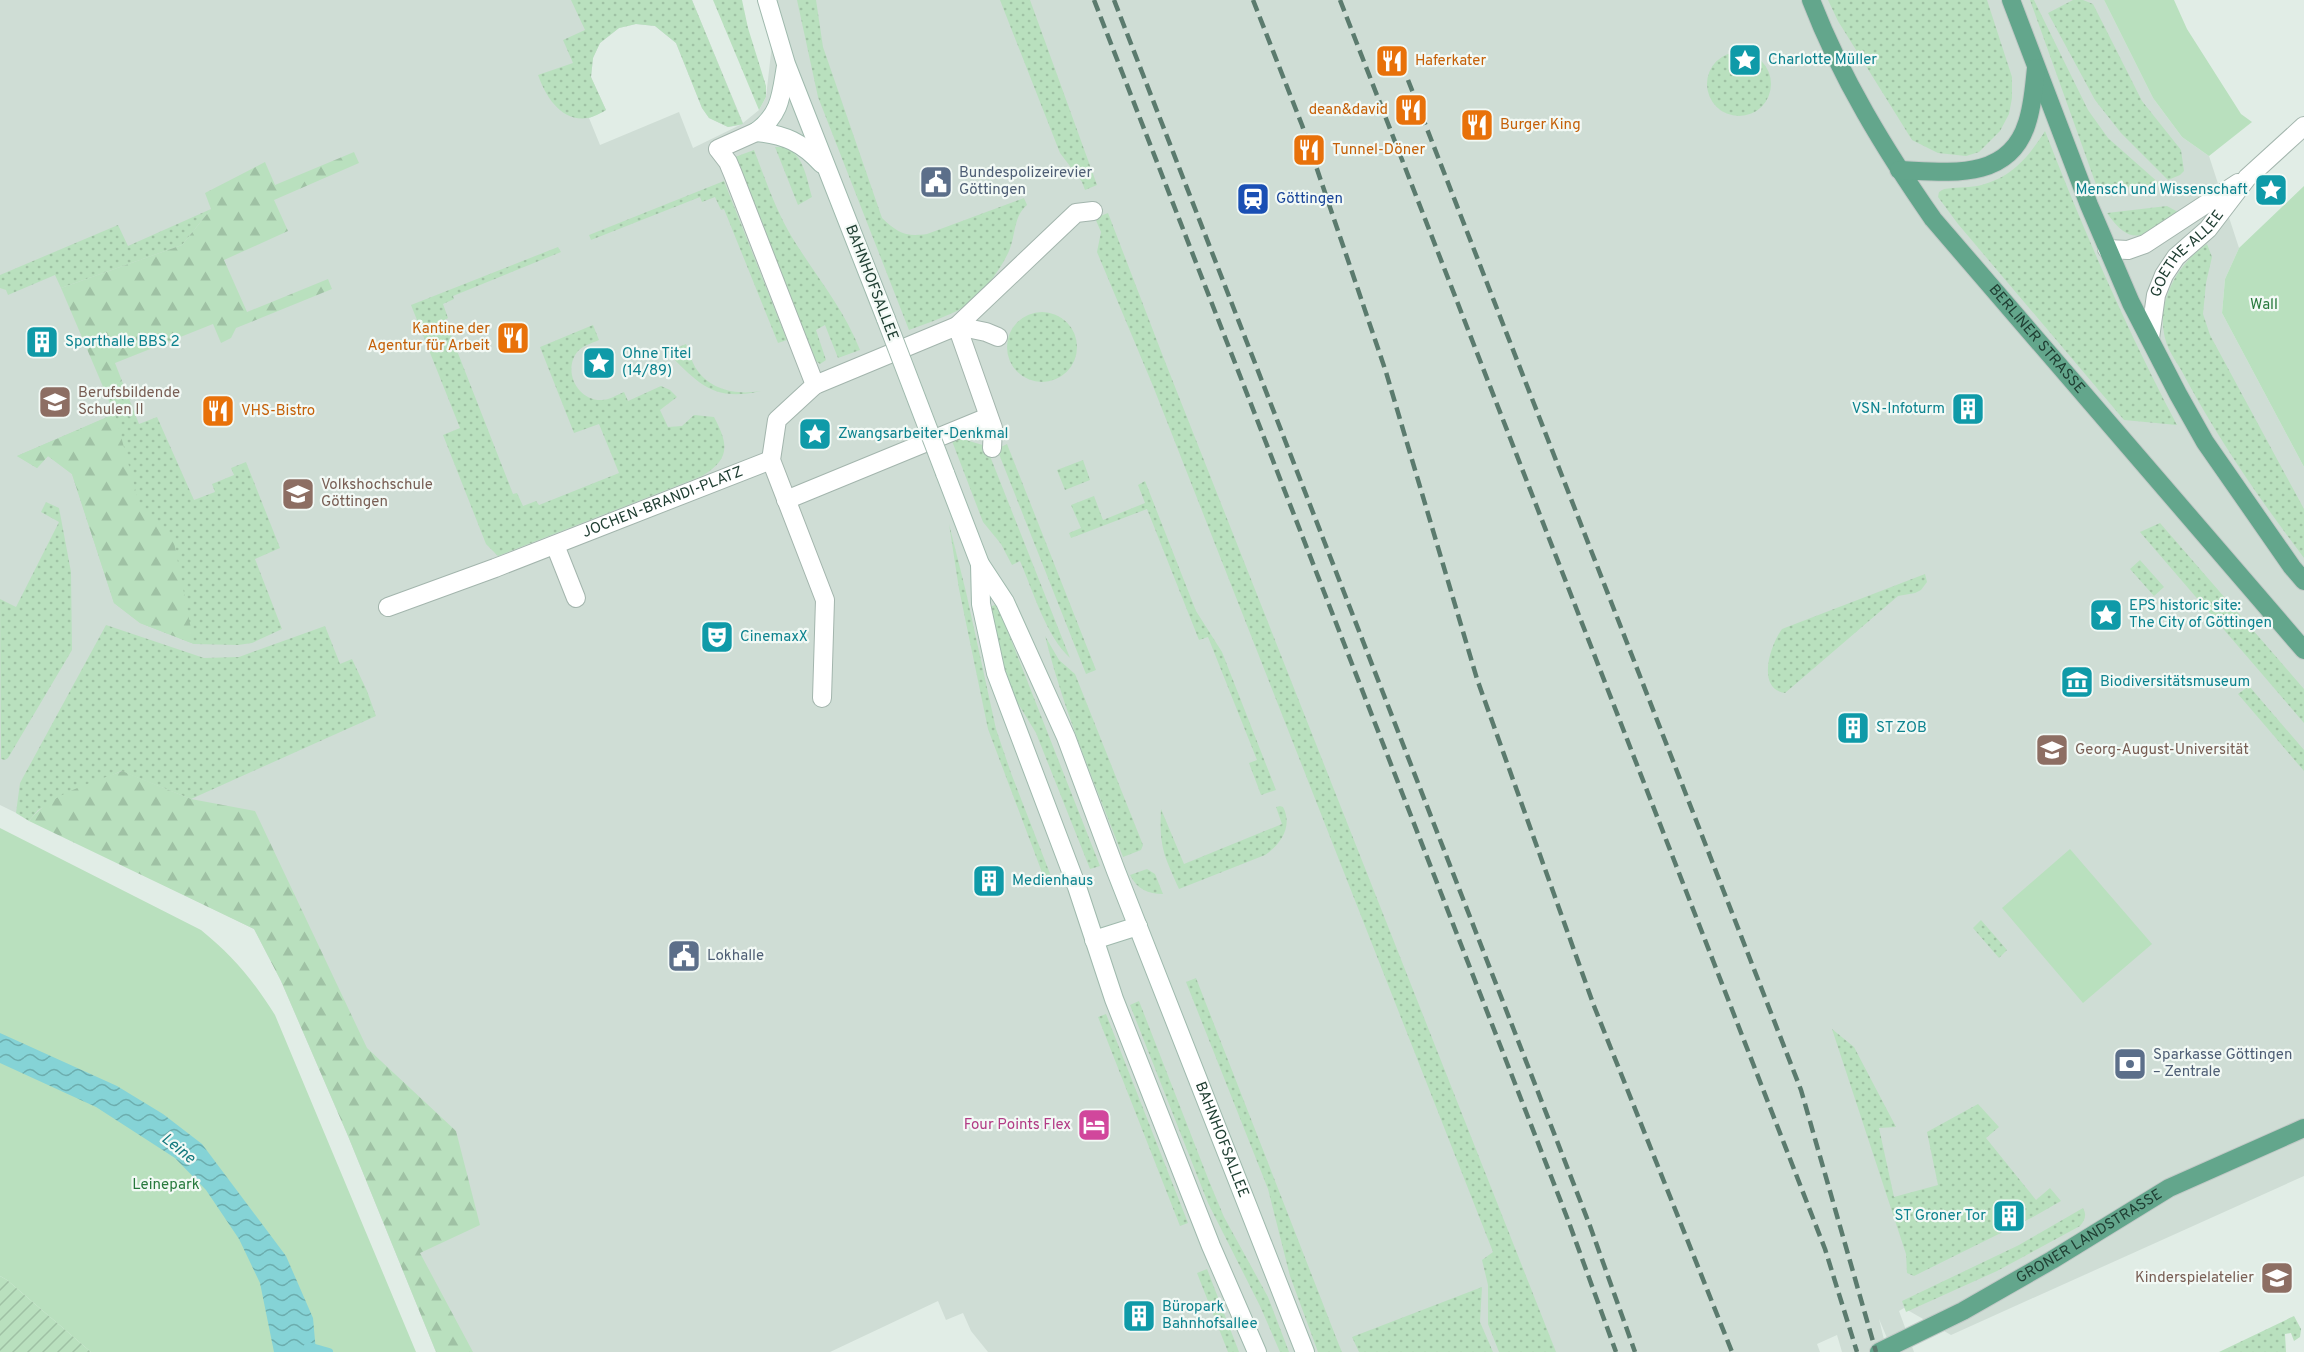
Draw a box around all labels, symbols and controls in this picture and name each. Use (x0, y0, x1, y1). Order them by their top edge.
place icon: Charlotte Müller (1727, 42, 1763, 78)
restaurant icon: Haferkater (1374, 43, 1410, 79)
place label: Charlotte Müller (1768, 51, 1877, 70)
place label: Haferkater (1415, 52, 1487, 71)
restaurant icon: dean&david (1393, 92, 1429, 128)
place label: dean&david (1309, 101, 1388, 120)
restaurant icon: Burger King (1459, 107, 1495, 143)
place label: Burger King (1500, 116, 1581, 135)
restaurant icon: Tunnel-Döner (1291, 132, 1327, 168)
place label: Tunnel-Döner (1332, 141, 1426, 160)
public building icon: Bundespolizeirevier Göttingen (918, 164, 954, 200)
place label: Bundespolizeirevier Göttingen (959, 164, 1093, 200)
place icon: Mensch und Wissenschaft (2253, 172, 2289, 208)
station icon: Göttingen (1235, 181, 1271, 217)
place label: Mensch und Wissenschaft (2075, 181, 2248, 200)
place label: Göttingen (1276, 190, 1343, 209)
street label: GOETHE-ALLEE (2147, 206, 2228, 300)
street label: BAHNHOFSALLEE (840, 222, 902, 344)
street label: BERLINER STRASSE (1984, 281, 2089, 398)
park label: Wall (2250, 296, 2278, 315)
place label: Kantine der Agentur für Arbeit (368, 320, 490, 356)
restaurant icon: Kantine der Agentur für Arbeit (495, 320, 531, 356)
building icon: Sporthalle BBS 2 (24, 324, 60, 360)
place label: Sporthalle BBS 2 (65, 333, 180, 352)
place icon: Ohne Titel (14/89) (581, 345, 617, 381)
place label: Ohne Titel (14/89) (622, 345, 691, 381)
school or university icon: Berufsbildende Schulen II (37, 384, 73, 420)
place label: Berufsbildende Schulen II (78, 384, 180, 420)
building icon: VSN-Infoturm (1950, 391, 1986, 427)
restaurant icon: VHS-Bistro (200, 393, 236, 429)
place label: VSN-Infoturm (1852, 400, 1945, 419)
place label: VHS-Bistro (241, 402, 315, 421)
place icon: Zwangsarbeiter-Denkmal (797, 416, 833, 452)
place label: Zwangsarbeiter-Denkmal (838, 425, 1009, 444)
street label: JOCHEN-BRANDI-PLATZ (580, 462, 746, 542)
school or university icon: Volkshochschule Göttingen (280, 476, 316, 512)
place label: Volkshochschule Göttingen (321, 476, 433, 512)
place icon: EPS historic site: The City of Göttingen (2088, 597, 2124, 633)
place label: EPS historic site: The City of Göttingen (2129, 597, 2272, 633)
theatre icon: CinemaxX (699, 619, 735, 655)
place label: CinemaxX (740, 628, 808, 647)
museum icon: Biodiversitätsmuseum (2059, 664, 2095, 700)
place label: Biodiversitätsmuseum (2100, 673, 2250, 692)
building icon: ST ZOB (1835, 710, 1871, 746)
place label: ST ZOB (1876, 719, 1927, 738)
school or university icon: Georg-August-Universität (2034, 732, 2070, 768)
place label: Georg-August-Universität (2075, 741, 2249, 760)
building icon: Medienhaus (971, 863, 1007, 899)
place label: Medienhaus (1012, 872, 1093, 891)
public building icon: Lokhalle (666, 938, 702, 974)
place label: Lokhalle (707, 947, 764, 966)
bank icon: Sparkasse Göttingen – Zentrale (2112, 1046, 2148, 1082)
place label: Sparkasse Göttingen – Zentrale (2153, 1046, 2292, 1082)
street label: BAHNHOFSALLEE (1190, 1079, 1253, 1201)
hotel icon: Four Points Flex (1076, 1107, 1112, 1143)
place label: Four Points Flex (964, 1116, 1071, 1135)
water label: Leine (157, 1129, 200, 1169)
park label: Leinepark (132, 1176, 200, 1195)
street label: GRONER LANDSTRASSE (2013, 1185, 2166, 1288)
building icon: ST Groner Tor (1991, 1198, 2027, 1234)
place label: ST Groner Tor (1894, 1207, 1986, 1226)
school or university icon: Kinderspielatelier (2259, 1260, 2295, 1296)
place label: Kinderspielatelier (2135, 1269, 2254, 1288)
building icon: Büropark Bahnhofsallee (1121, 1298, 1157, 1334)
place label: Büropark Bahnhofsallee (1162, 1298, 1258, 1334)

